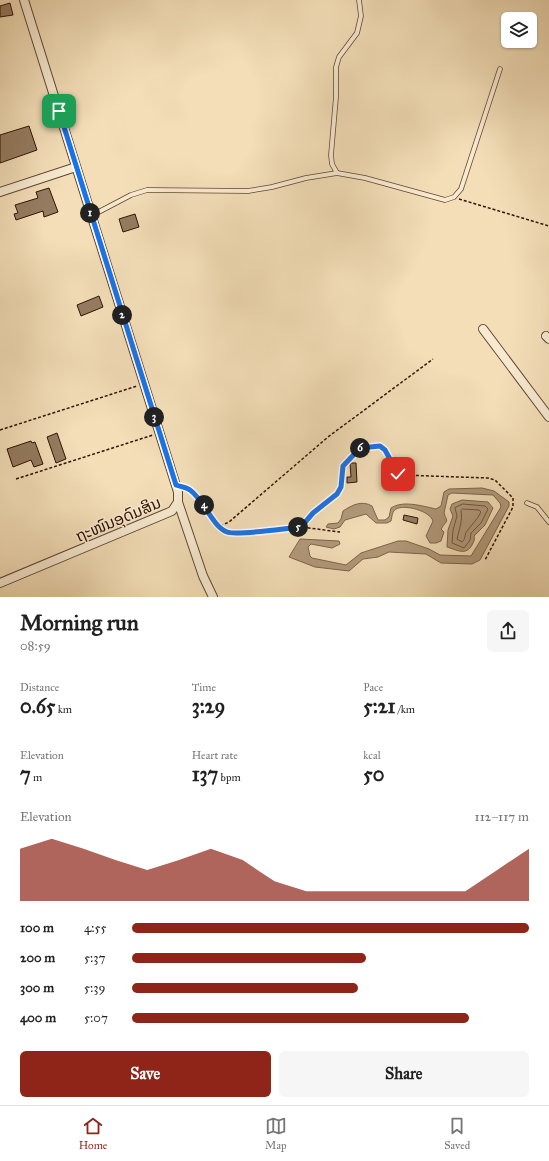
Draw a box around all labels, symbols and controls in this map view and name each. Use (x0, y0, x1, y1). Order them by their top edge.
map controls (501, 12, 537, 48)
button: layers (501, 12, 537, 48)
pin (42, 94, 76, 128)
icon: arrive (48, 100, 70, 122)
pin: 1 (80, 203, 100, 223)
text: 1 (88, 206, 92, 219)
pin: 2 (112, 305, 132, 325)
text: 2 (119, 308, 125, 321)
pin: 3 (144, 407, 164, 427)
text: 3 (152, 410, 156, 423)
pin: 6 (350, 438, 370, 458)
text: 6 (357, 441, 363, 454)
pin (381, 457, 415, 491)
icon: check (387, 463, 409, 485)
street label: ຖະໜົນອຸດົມສິນ (73, 493, 164, 547)
pin: 4 (194, 495, 214, 515)
text: 4 (201, 498, 207, 511)
pin: 5 (288, 517, 308, 537)
text: 5 (295, 520, 301, 533)
text: Morning run (20, 609, 139, 636)
button: share (487, 610, 529, 652)
text: 08:59 (20, 638, 51, 654)
text: Distance (20, 681, 59, 694)
text: Time (192, 681, 216, 694)
text: Pace (363, 681, 383, 694)
text: 0.65 (20, 694, 55, 718)
text: 3:29 (192, 694, 225, 718)
text: 5:21 (363, 694, 395, 718)
text: km (55, 703, 72, 716)
text: /km (395, 703, 415, 716)
text: Elevation (20, 749, 64, 762)
text: Heart rate (192, 749, 238, 762)
text: kcal (363, 749, 381, 762)
text: 7 (20, 762, 31, 786)
text: 137 (192, 762, 218, 786)
text: 50 (363, 762, 384, 786)
text: m (31, 771, 42, 784)
text: bpm (218, 771, 241, 784)
text: Elevation (20, 809, 72, 825)
text: 112–117 m (475, 809, 529, 825)
text: 100 m (20, 920, 54, 936)
text: 4:55 (84, 920, 107, 936)
text: 200 m (20, 950, 55, 966)
text: 5:37 (84, 950, 105, 966)
text: 300 m (20, 980, 54, 996)
text: 5:39 (84, 980, 106, 996)
text: 400 m (20, 1010, 56, 1026)
text: 5:07 (84, 1010, 108, 1026)
button: Save (20, 1051, 271, 1097)
button: Share (279, 1051, 529, 1097)
tab: Home (79, 1115, 107, 1152)
tab: Map (265, 1115, 287, 1152)
tab: Saved (444, 1115, 470, 1152)

